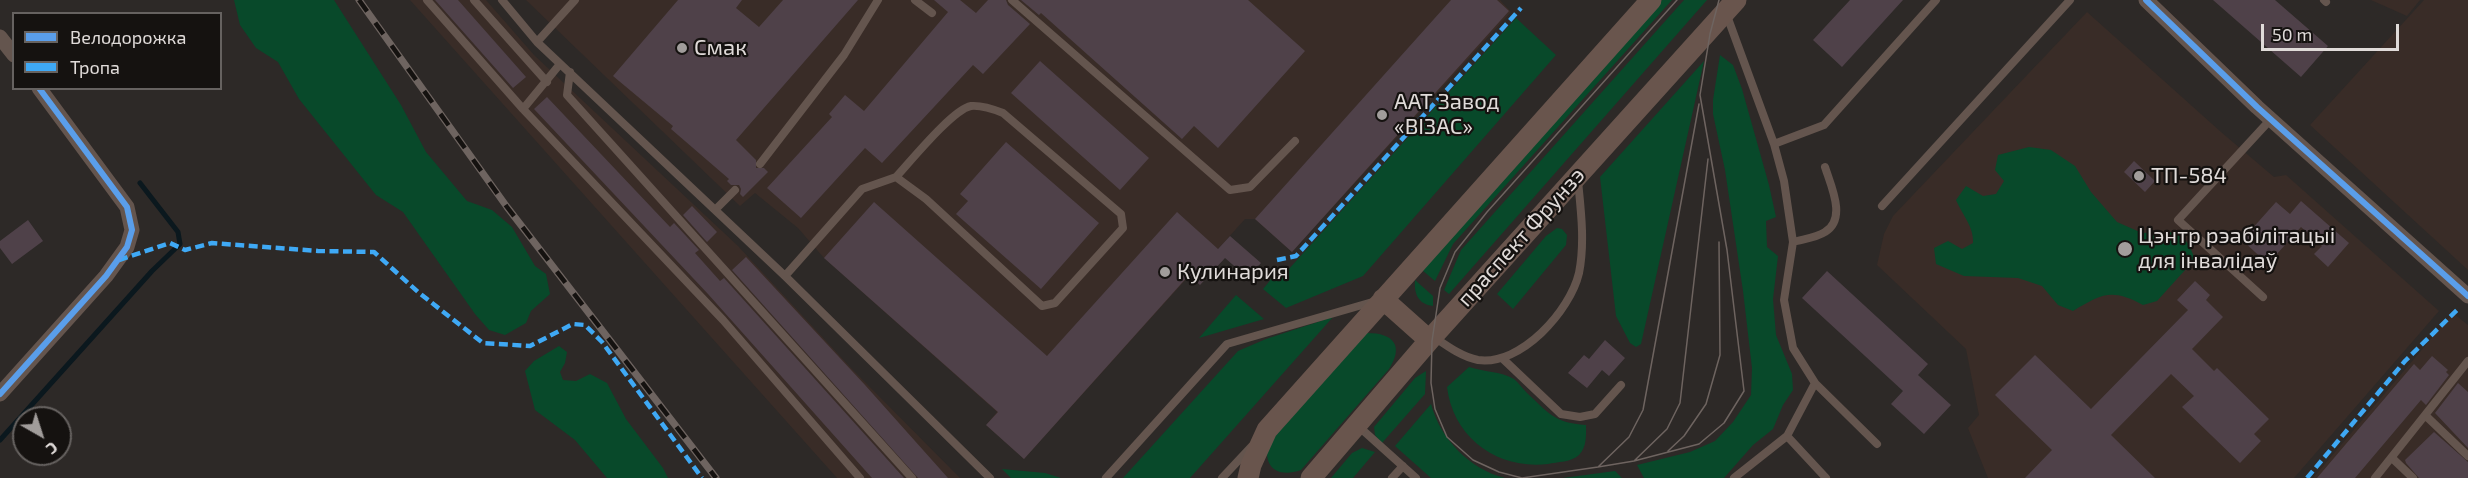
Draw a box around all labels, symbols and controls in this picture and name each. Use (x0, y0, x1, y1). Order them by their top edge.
legend (12, 12, 222, 90)
scale bar (2264, 12, 2402, 50)
text: 50 m (2272, 23, 2312, 45)
text: Велодорожка (70, 26, 186, 48)
place label: Смак (694, 35, 747, 61)
marker: Смак (675, 41, 689, 55)
text: Тропа (70, 56, 120, 78)
place label: ААТ Завод «ВІЗАС» (1394, 89, 1499, 140)
marker: ААТ Завод «ВІЗАС» (1375, 108, 1389, 122)
street label: праспект Фрунзэ (1452, 162, 1590, 312)
place label: ТП-584 (2151, 163, 2227, 189)
marker: ТП-584 (2132, 169, 2146, 183)
place label: Цэнтр рэабілітацыі для інвалідаў (2138, 223, 2335, 274)
marker: Цэнтр рэабілітацыі для інвалідаў (2116, 240, 2134, 258)
place label: Кулинария (1177, 259, 1289, 285)
marker: Кулинария (1158, 265, 1172, 279)
north arrow (12, 406, 72, 466)
text: С (43, 438, 62, 459)

